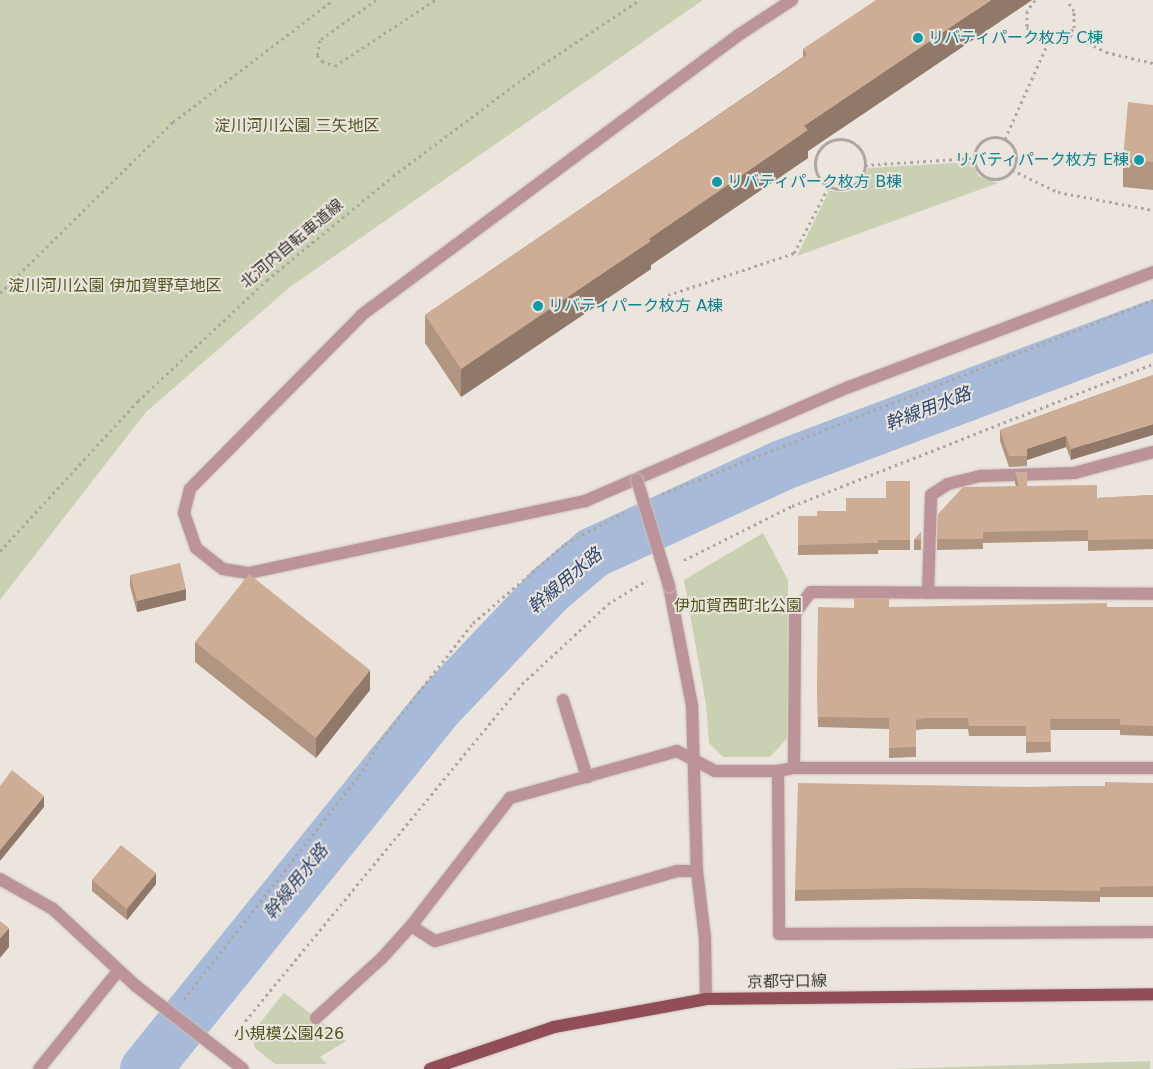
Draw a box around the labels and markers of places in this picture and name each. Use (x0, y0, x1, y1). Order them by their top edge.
place label: リバティパーク枚方 C棟 (928, 28, 1104, 48)
marker: リバティパーク枚方 C棟 (912, 32, 924, 44)
place label: リバティパーク枚方 E棟 (954, 150, 1129, 170)
marker: リバティパーク枚方 E棟 (1133, 154, 1145, 166)
place label: リバティパーク枚方 B棟 (727, 172, 903, 192)
marker: リバティパーク枚方 B棟 (711, 176, 723, 188)
place label: リバティパーク枚方 A棟 (548, 296, 724, 316)
marker: リバティパーク枚方 A棟 (532, 300, 544, 312)

